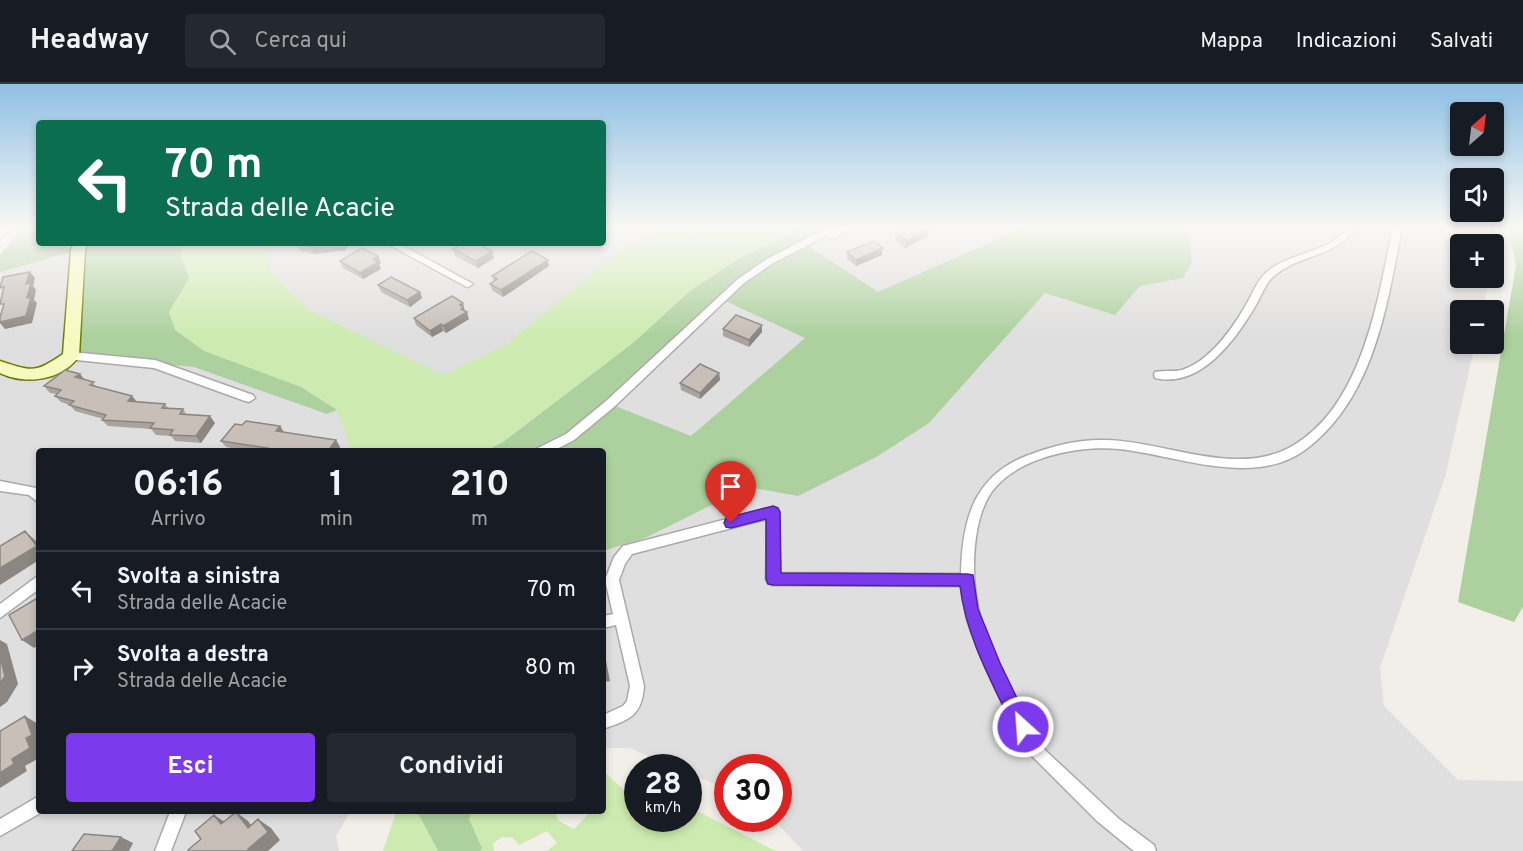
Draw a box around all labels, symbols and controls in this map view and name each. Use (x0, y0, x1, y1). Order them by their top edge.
search box (185, 14, 605, 68)
text: Headway (30, 23, 149, 59)
icon: search (206, 25, 239, 58)
text: Cerca qui (254, 28, 347, 55)
text: Mappa (1200, 28, 1263, 55)
text: Indicazioni (1296, 28, 1397, 55)
text: Salvati (1430, 28, 1493, 55)
north arrow (1450, 102, 1504, 156)
map controls (1450, 102, 1504, 354)
text: 70 m (165, 140, 263, 193)
icon: left (66, 144, 144, 222)
button: sound (1450, 168, 1504, 222)
text: Strada delle Acacie (165, 192, 395, 226)
button: + (1450, 234, 1504, 288)
button: − (1450, 300, 1504, 354)
pin (705, 461, 756, 523)
text: 06:16 (132, 463, 223, 509)
text: 1 (329, 463, 344, 509)
text: 210 (450, 463, 510, 509)
icon: arrive (714, 470, 747, 503)
text: Arrivo (150, 507, 206, 533)
text: min (320, 507, 353, 533)
text: m (471, 507, 488, 533)
text: Svolta a sinistra (117, 564, 280, 591)
icon: left (66, 574, 99, 607)
text: 70 m (527, 577, 576, 604)
text: Strada delle Acacie (117, 591, 287, 617)
text: Svolta a destra (117, 642, 269, 669)
icon: right (66, 652, 99, 685)
text: 80 m (525, 655, 576, 682)
text: Strada delle Acacie (117, 669, 287, 695)
position arrow (991, 695, 1055, 759)
button: Esci (66, 733, 315, 802)
button: Condividi (327, 733, 576, 802)
speed limit sign: 30 (714, 754, 792, 832)
text: 28 (644, 767, 682, 804)
text: km/h (645, 799, 681, 818)

